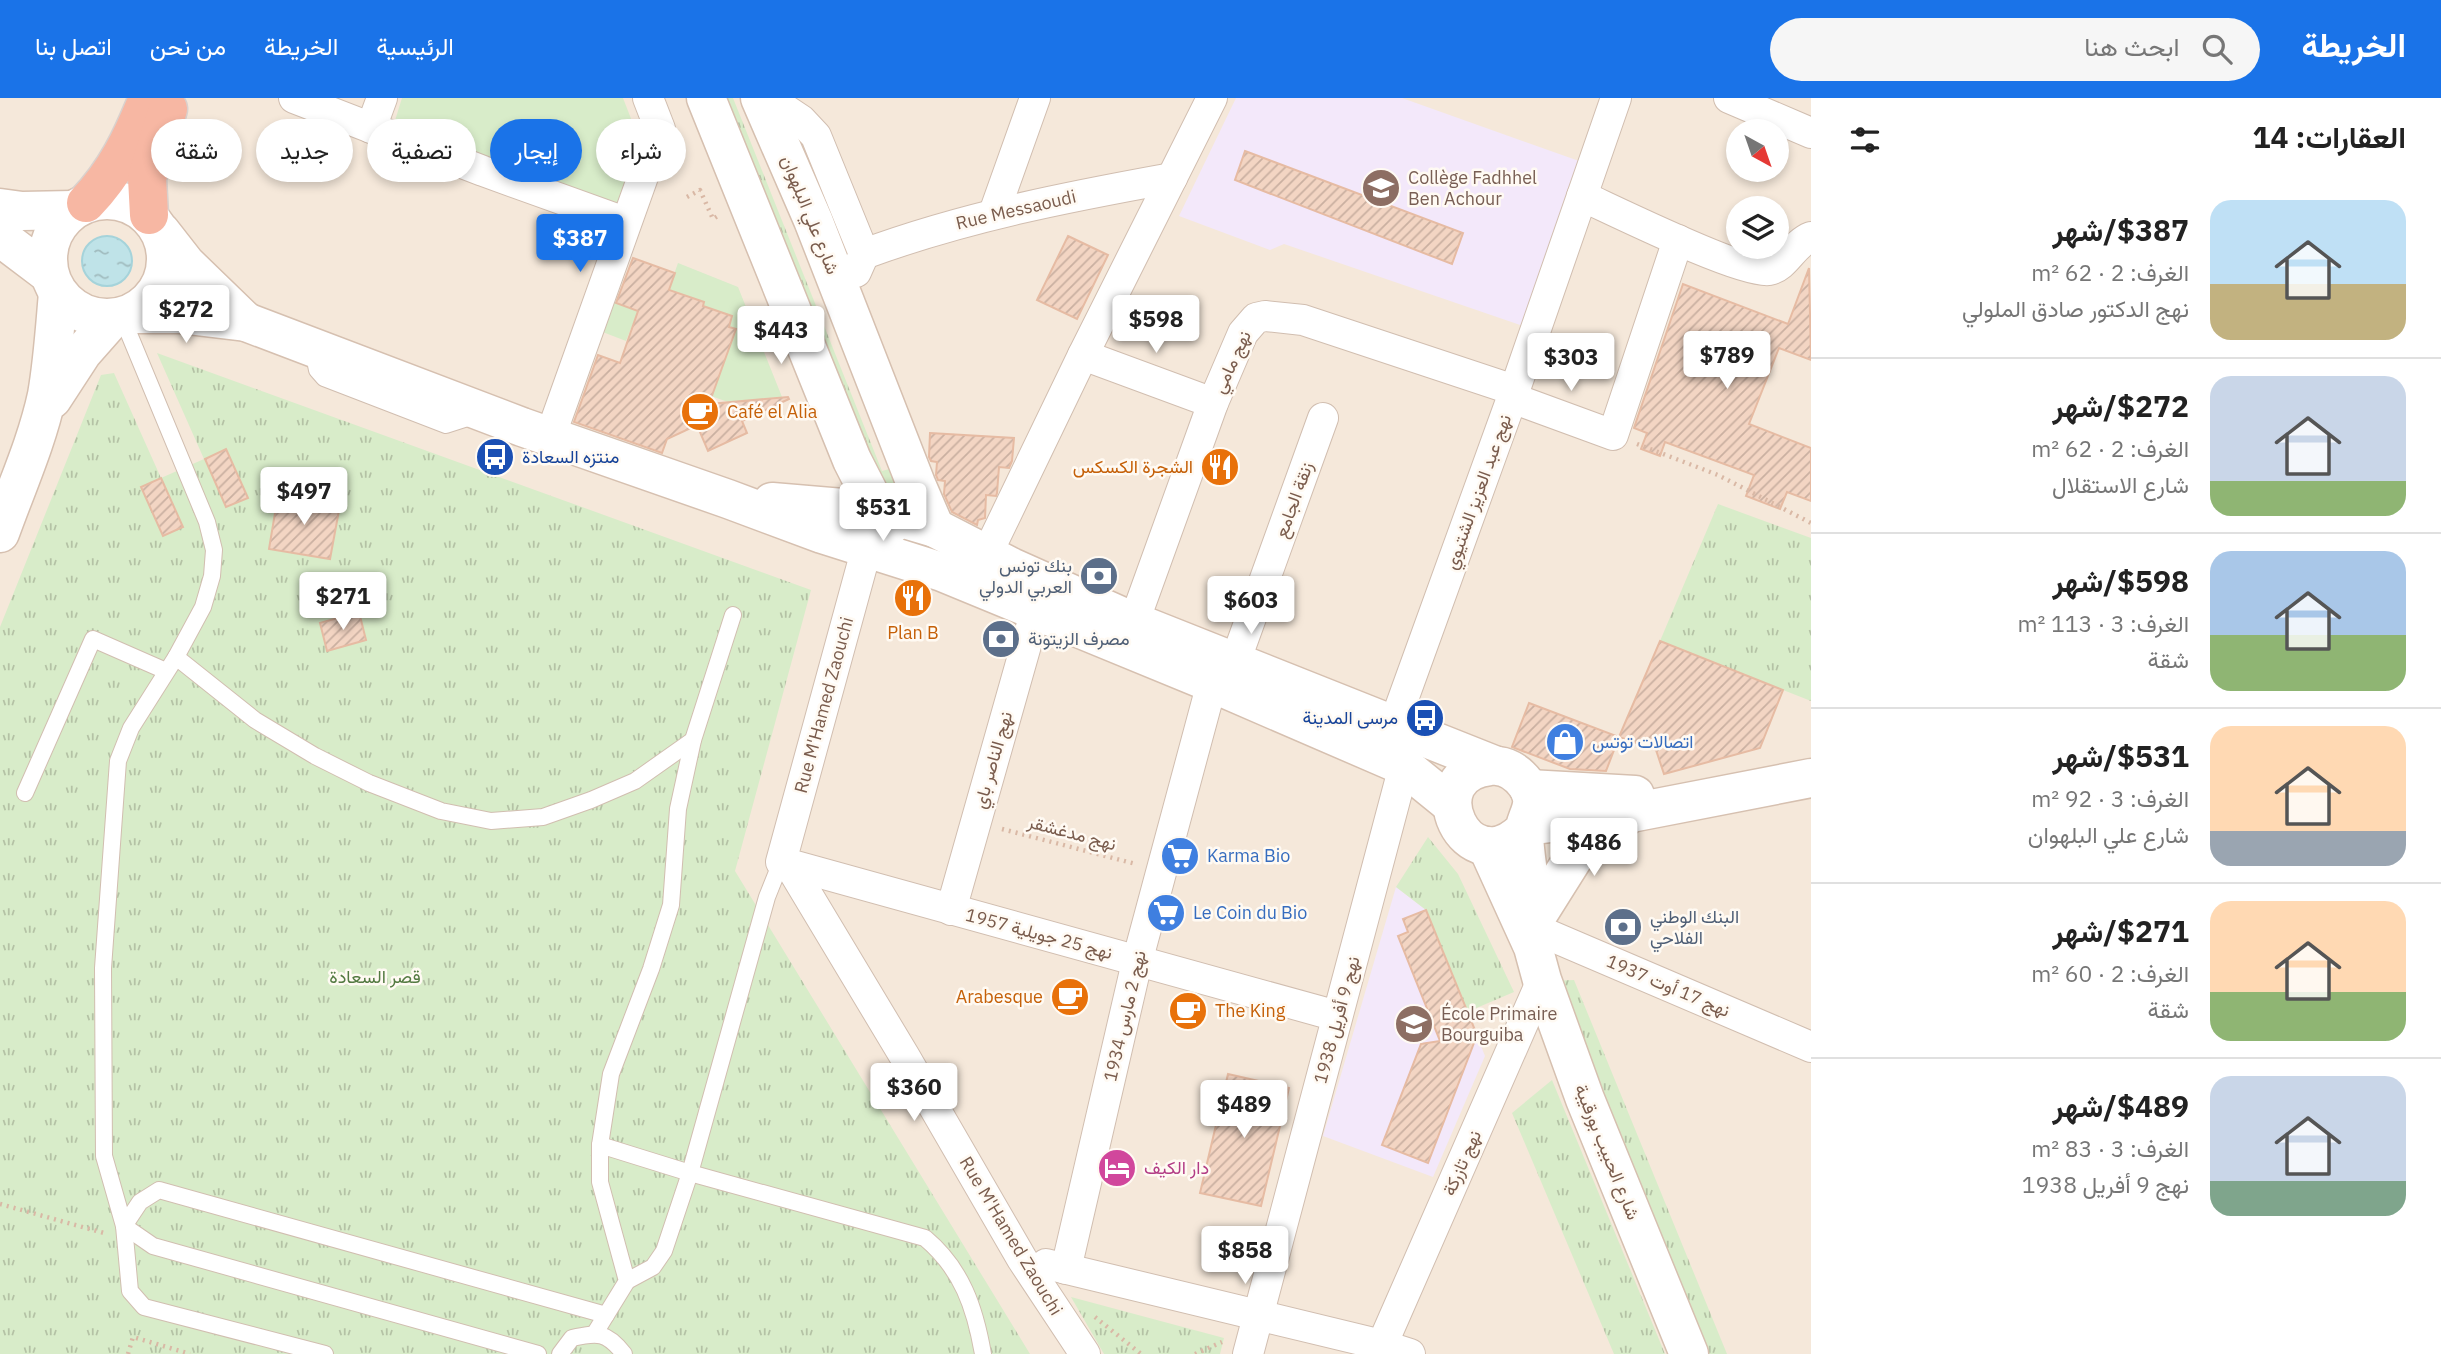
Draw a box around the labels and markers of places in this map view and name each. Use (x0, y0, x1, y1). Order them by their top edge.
place label: Collège Fadhhel Ben Achour (1408, 166, 1537, 210)
school or university icon: Collège Fadhhel Ben Achour (1360, 167, 1402, 209)
pin: $387 (539, 214, 621, 274)
pin: $272 (145, 286, 227, 345)
pin: $598 (1115, 296, 1197, 355)
pin: $443 (740, 306, 822, 366)
pin: $789 (1686, 331, 1768, 391)
pin: $303 (1530, 334, 1612, 393)
cafe icon: Café el Alia (679, 391, 721, 433)
place label: Café el Alia (727, 400, 818, 423)
bus stop icon: منتزه السعادة (474, 436, 516, 478)
place label: منتزه السعادة (522, 445, 619, 468)
restaurant icon: الشجرة الكسكس (1199, 446, 1241, 488)
place label: الشجرة الكسكس (1073, 455, 1193, 478)
pin: $497 (263, 468, 345, 527)
pin: $531 (842, 484, 924, 543)
place label: بنك تونس العربي الدولي (979, 554, 1072, 602)
bank icon: بنك تونس العربي الدولي (1078, 555, 1120, 597)
pin: $271 (302, 573, 384, 632)
pin: $603 (1210, 576, 1292, 636)
restaurant icon: Plan B (892, 577, 934, 619)
bank icon: مصرف الزيتونة (980, 618, 1022, 660)
place label: Plan B (887, 621, 939, 644)
place label: مصرف الزيتونة (1028, 627, 1130, 650)
bus stop icon: مرسى المدينة (1404, 697, 1446, 739)
place label: مرسى المدينة (1302, 706, 1398, 729)
shop icon: اتصالات توتس (1544, 721, 1586, 763)
place label: اتصالات توتس (1592, 730, 1693, 753)
pin: $486 (1553, 818, 1635, 878)
supermarket icon: Karma Bio (1159, 835, 1201, 877)
place label: Karma Bio (1207, 844, 1290, 867)
supermarket icon: Le Coin du Bio (1145, 892, 1187, 934)
place label: Le Coin du Bio (1193, 901, 1307, 924)
place label: البنك الوطني الفلاحي (1650, 905, 1739, 953)
bank icon: البنك الوطني الفلاحي (1602, 906, 1644, 948)
cafe icon: Arabesque (1049, 976, 1091, 1018)
place label: Arabesque (956, 985, 1043, 1008)
cafe icon: The King (1167, 990, 1209, 1032)
place label: The King (1215, 999, 1286, 1022)
place label: École Primaire Bourguiba (1441, 1002, 1558, 1046)
school or university icon: École Primaire Bourguiba (1393, 1003, 1435, 1045)
pin: $360 (873, 1063, 955, 1123)
pin: $489 (1203, 1080, 1285, 1140)
hotel icon: دار الكيف (1096, 1147, 1138, 1189)
place label: دار الكيف (1144, 1156, 1209, 1179)
pin: $858 (1204, 1226, 1286, 1286)

